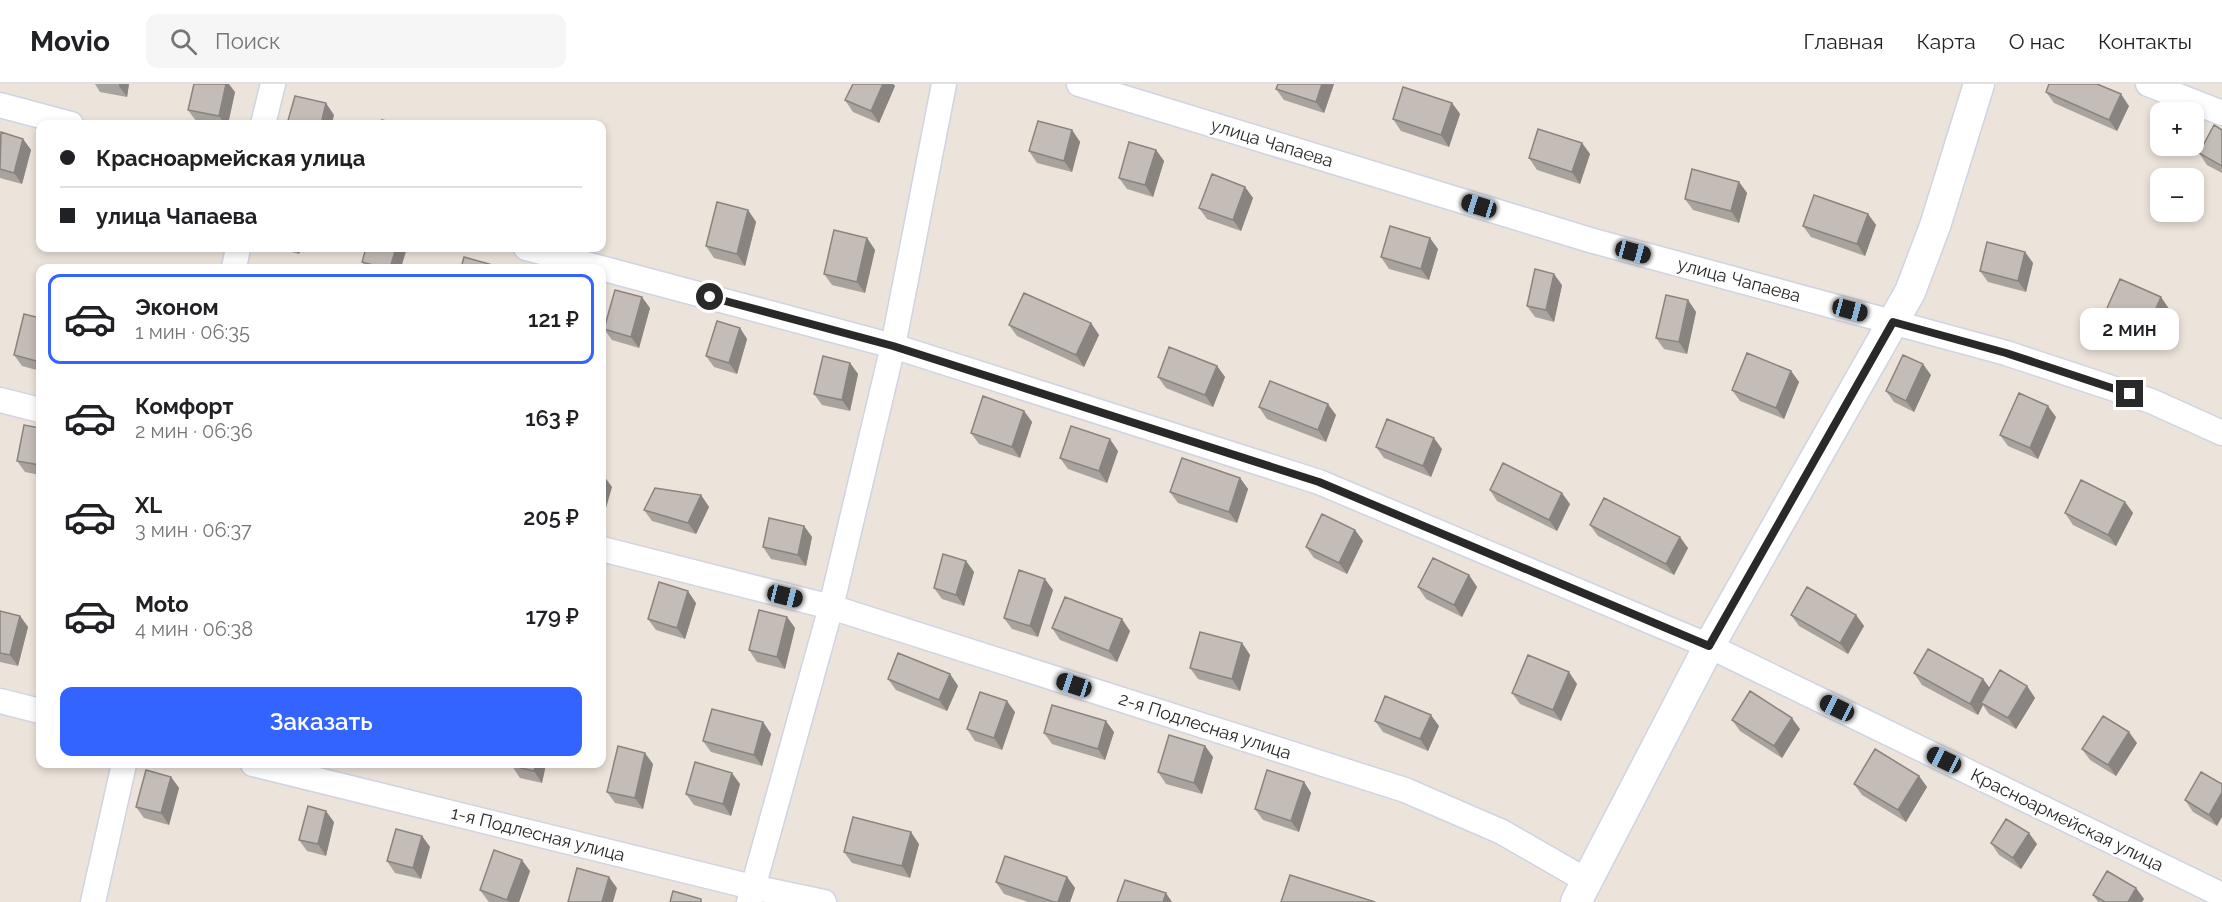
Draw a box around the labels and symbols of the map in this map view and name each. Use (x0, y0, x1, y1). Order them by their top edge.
street label: улица Чапаева (1208, 114, 1336, 171)
car (1459, 192, 1499, 220)
car (1613, 239, 1653, 265)
street label: улица Чапаева (1675, 253, 1803, 306)
route start (696, 283, 723, 310)
car (1830, 297, 1870, 323)
callout: 2 мин (2080, 307, 2180, 349)
route end (2116, 380, 2143, 407)
car (765, 583, 805, 609)
car (1054, 671, 1094, 699)
street label: 2-я Подлесная улица (1116, 688, 1294, 763)
car (1817, 692, 1857, 724)
car (1924, 744, 1964, 776)
street label: Красноармейская улица (1968, 764, 2167, 875)
street label: 1-я Подлесная улица (449, 802, 627, 865)

